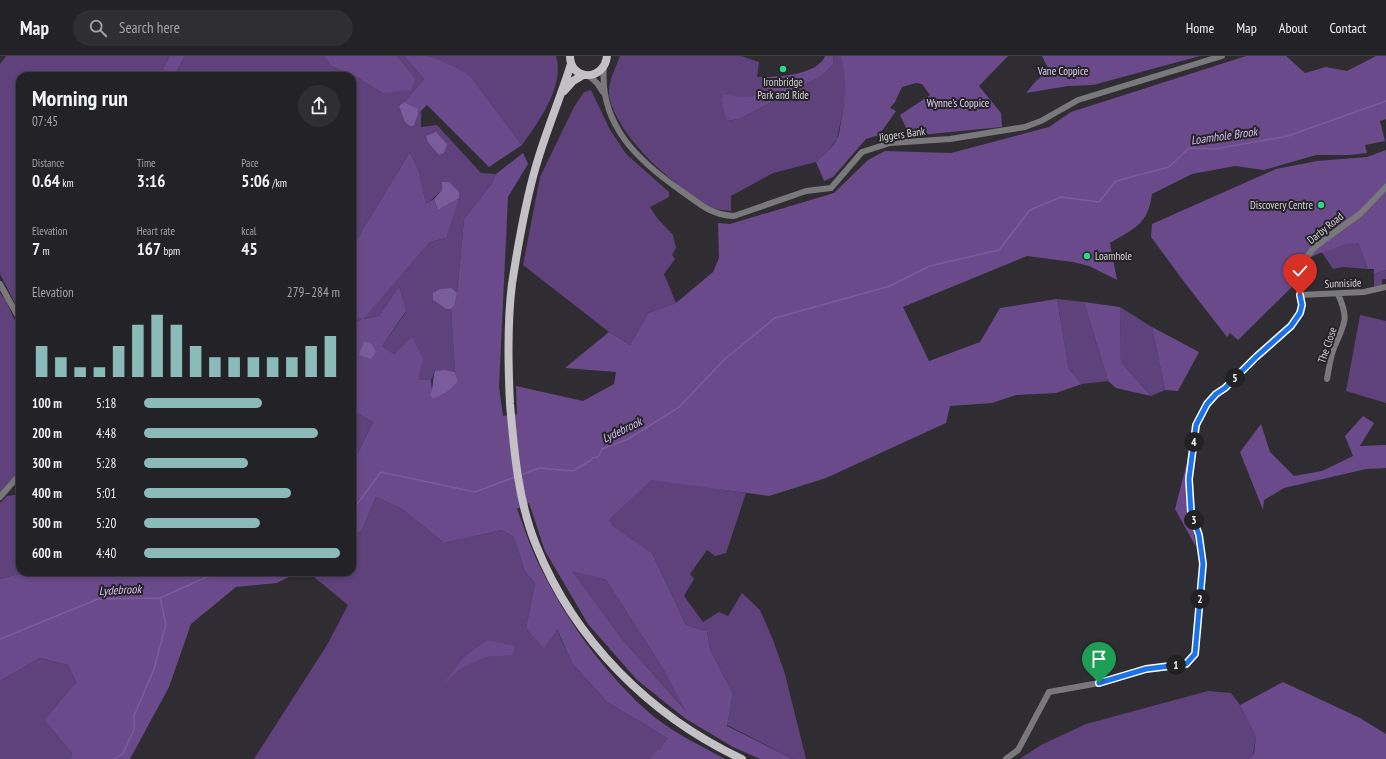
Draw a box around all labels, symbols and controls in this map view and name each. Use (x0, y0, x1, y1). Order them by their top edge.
search box (73, 10, 353, 46)
text: Map (20, 16, 49, 40)
icon: search (87, 17, 109, 39)
text: Search here (119, 18, 180, 37)
text: Home (1186, 19, 1214, 37)
text: Map (1236, 19, 1257, 37)
text: About (1279, 19, 1308, 37)
text: Contact (1330, 19, 1366, 37)
marker: Ironbridge Park and Ride (778, 64, 788, 74)
park label: Vane Coppice (1037, 64, 1089, 78)
place label: Ironbridge Park and Ride (757, 75, 809, 102)
text: Morning run (32, 84, 128, 112)
button: share (298, 85, 340, 127)
park label: Wynne's Coppice (927, 96, 990, 110)
text: 07:45 (32, 113, 58, 130)
water label: Loamhole Brook (1190, 123, 1259, 148)
street label: Jiggers Bank (877, 124, 927, 144)
text: Distance (32, 156, 64, 170)
text: Time (137, 156, 156, 170)
text: Pace (241, 156, 259, 170)
text: 0.64 (32, 170, 60, 192)
text: 3:16 (137, 170, 165, 192)
text: 5:06 (241, 170, 270, 192)
text: km (60, 176, 74, 190)
text: /km (270, 176, 287, 190)
place label: Discovery Centre (1250, 198, 1313, 212)
marker: Discovery Centre (1316, 200, 1326, 210)
street label: Darby Road (1304, 209, 1346, 247)
text: Elevation (32, 224, 67, 238)
text: Heart rate (137, 224, 175, 238)
text: kcal (241, 224, 256, 238)
text: 7 (32, 238, 40, 260)
text: 167 (137, 238, 161, 260)
text: 45 (241, 238, 258, 260)
text: m (40, 244, 50, 258)
text: bpm (161, 244, 180, 258)
place label: Loamhole (1095, 249, 1133, 263)
marker: Loamhole (1082, 251, 1092, 261)
pin (1283, 254, 1317, 295)
icon: check (1289, 260, 1311, 282)
street label: Sunniside (1324, 275, 1362, 291)
text: Elevation (32, 284, 74, 301)
text: 279–284 m (287, 284, 340, 301)
street label: The Close (1314, 325, 1340, 365)
pin: 5 (1225, 368, 1245, 388)
text: 5 (1232, 371, 1238, 385)
text: 100 m (32, 395, 62, 412)
text: 5:18 (96, 395, 116, 412)
water label: Lydebrook (600, 413, 645, 446)
text: 200 m (32, 425, 62, 442)
text: 4:48 (96, 425, 116, 442)
pin: 4 (1184, 432, 1204, 452)
text: 4 (1191, 435, 1197, 449)
text: 300 m (32, 455, 62, 472)
text: 5:28 (96, 455, 116, 472)
text: 400 m (32, 485, 62, 502)
text: 5:01 (96, 485, 116, 502)
pin: 3 (1184, 510, 1204, 530)
text: 3 (1191, 513, 1197, 527)
text: 500 m (32, 515, 62, 532)
text: 5:20 (96, 515, 116, 532)
text: 600 m (32, 545, 62, 562)
text: 4:40 (96, 545, 116, 562)
water label: Lydebrook (98, 581, 143, 598)
pin: 2 (1190, 589, 1210, 609)
text: 2 (1197, 592, 1203, 606)
pin (1082, 642, 1116, 683)
icon: arrive (1088, 648, 1110, 670)
pin: 1 (1166, 655, 1186, 675)
text: 1 (1173, 658, 1179, 672)

